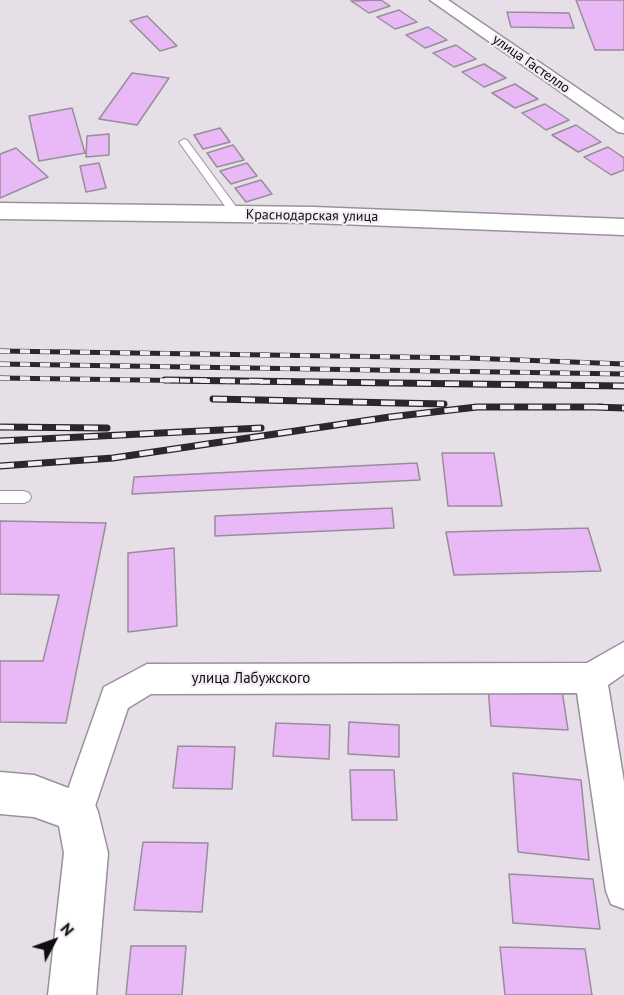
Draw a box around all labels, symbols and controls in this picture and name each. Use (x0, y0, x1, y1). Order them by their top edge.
street label: улица Гастелло (489, 31, 573, 97)
street label: Краснодарская улица (246, 206, 378, 226)
street label: улица Лабужского (192, 670, 310, 688)
north arrow (24, 911, 84, 971)
text: N (57, 919, 79, 940)

